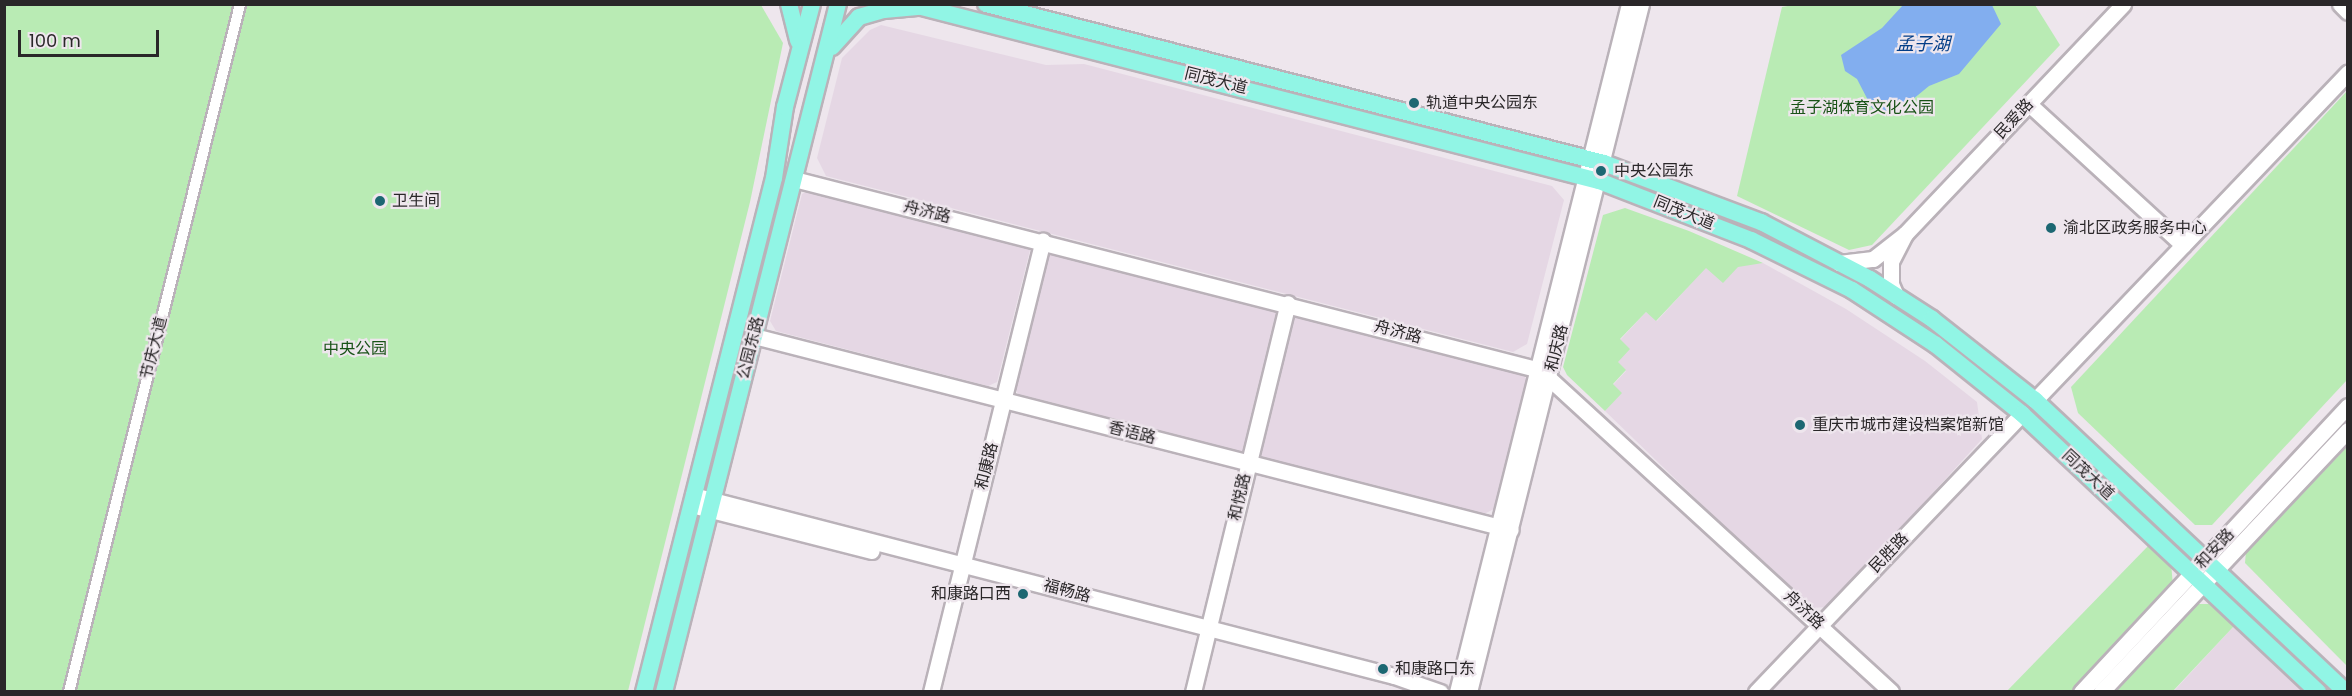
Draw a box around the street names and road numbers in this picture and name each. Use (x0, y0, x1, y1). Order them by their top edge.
street label: 同茂大道 (1183, 64, 1249, 98)
street label: 民爱路 (1991, 95, 2037, 143)
street label: 同茂大道 (1651, 192, 1717, 234)
street label: 舟济路 (901, 197, 953, 227)
street label: 节庆大道 (137, 315, 171, 381)
street label: 公园东路 (734, 315, 768, 381)
street label: 舟济路 (1372, 317, 1424, 347)
street label: 和庆路 (1542, 322, 1572, 374)
street label: 香语路 (1106, 418, 1158, 448)
street label: 和康路 (972, 440, 1002, 492)
street label: 同茂大道 (2058, 446, 2118, 504)
street label: 和悦路 (1225, 471, 1255, 523)
street label: 和安路 (2192, 525, 2238, 573)
street label: 民胜路 (1865, 529, 1913, 577)
street label: 福畅路 (1041, 576, 1093, 606)
street label: 舟济路 (1780, 587, 1828, 633)

